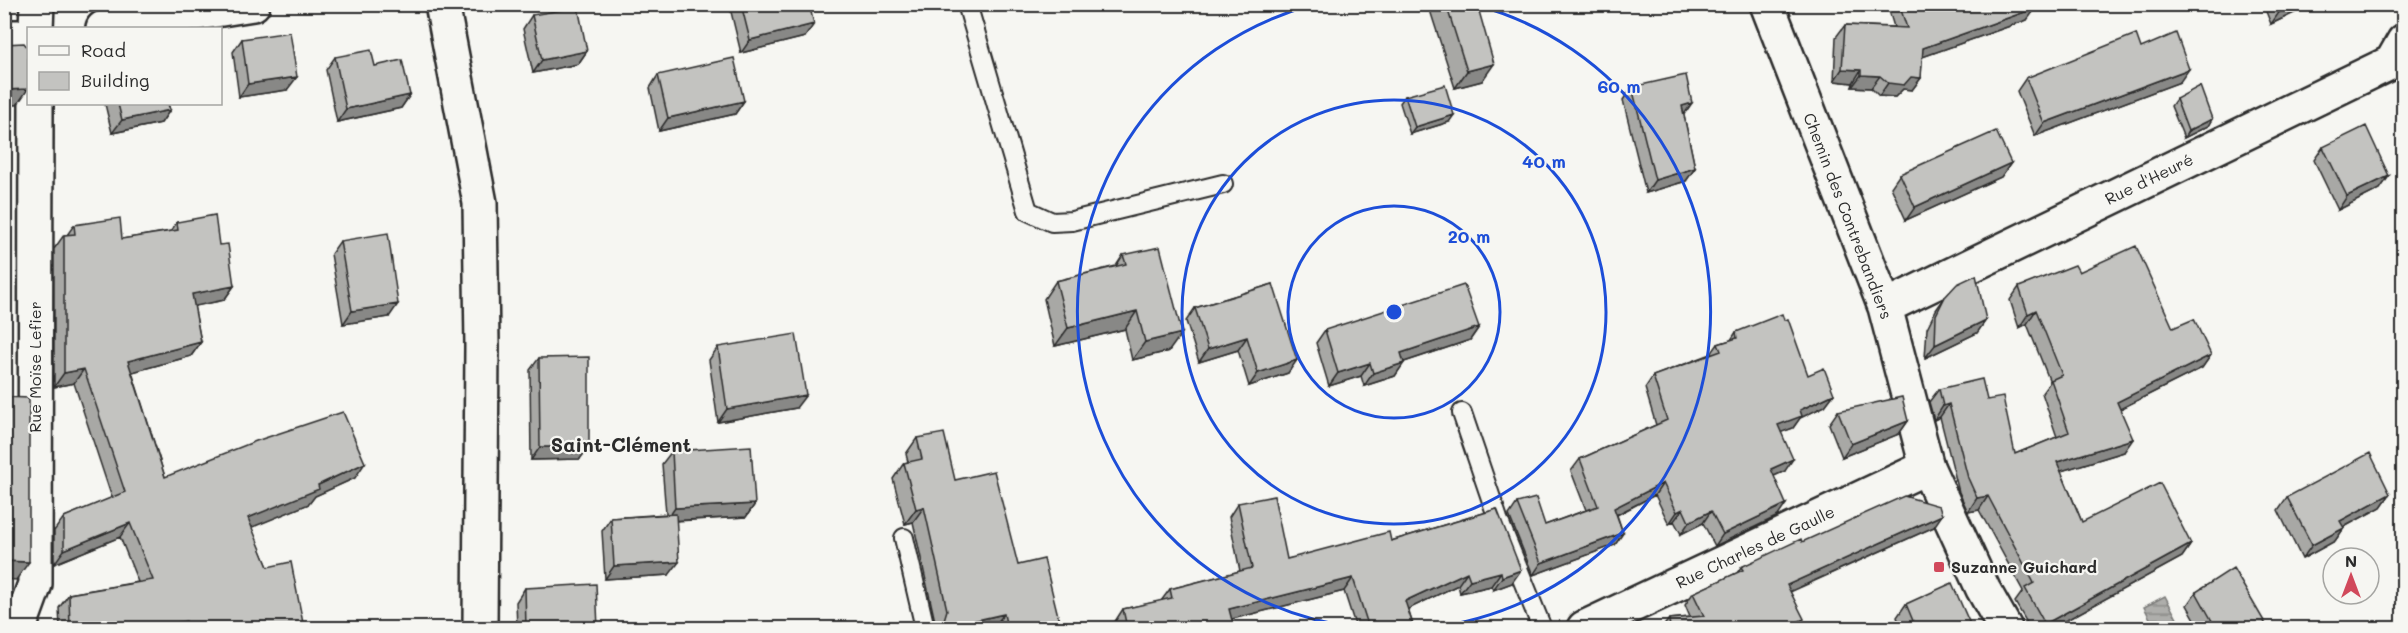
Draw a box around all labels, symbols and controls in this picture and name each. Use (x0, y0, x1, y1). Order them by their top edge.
legend (27, 27, 222, 105)
text: Road (81, 38, 126, 62)
text: Building (81, 68, 149, 92)
text: 60 m (1597, 74, 1641, 98)
street label: Chemin des Contrebandiers (1799, 110, 1898, 322)
street label: Rue d'Heuré (2101, 148, 2196, 209)
text: 40 m (1522, 149, 1566, 173)
text: 20 m (1448, 224, 1490, 248)
street label: Rue Moïse Lefier (24, 301, 45, 433)
centre of rings (1384, 302, 1404, 322)
district label: Saint-Clément (551, 431, 691, 457)
street label: Rue Charles de Gaulle (1672, 500, 1838, 593)
north arrow (2321, 546, 2381, 606)
text: N (2345, 550, 2357, 571)
place label: Suzanne Guichard (1951, 556, 2097, 577)
marker: Suzanne Guichard (1932, 560, 1946, 574)

